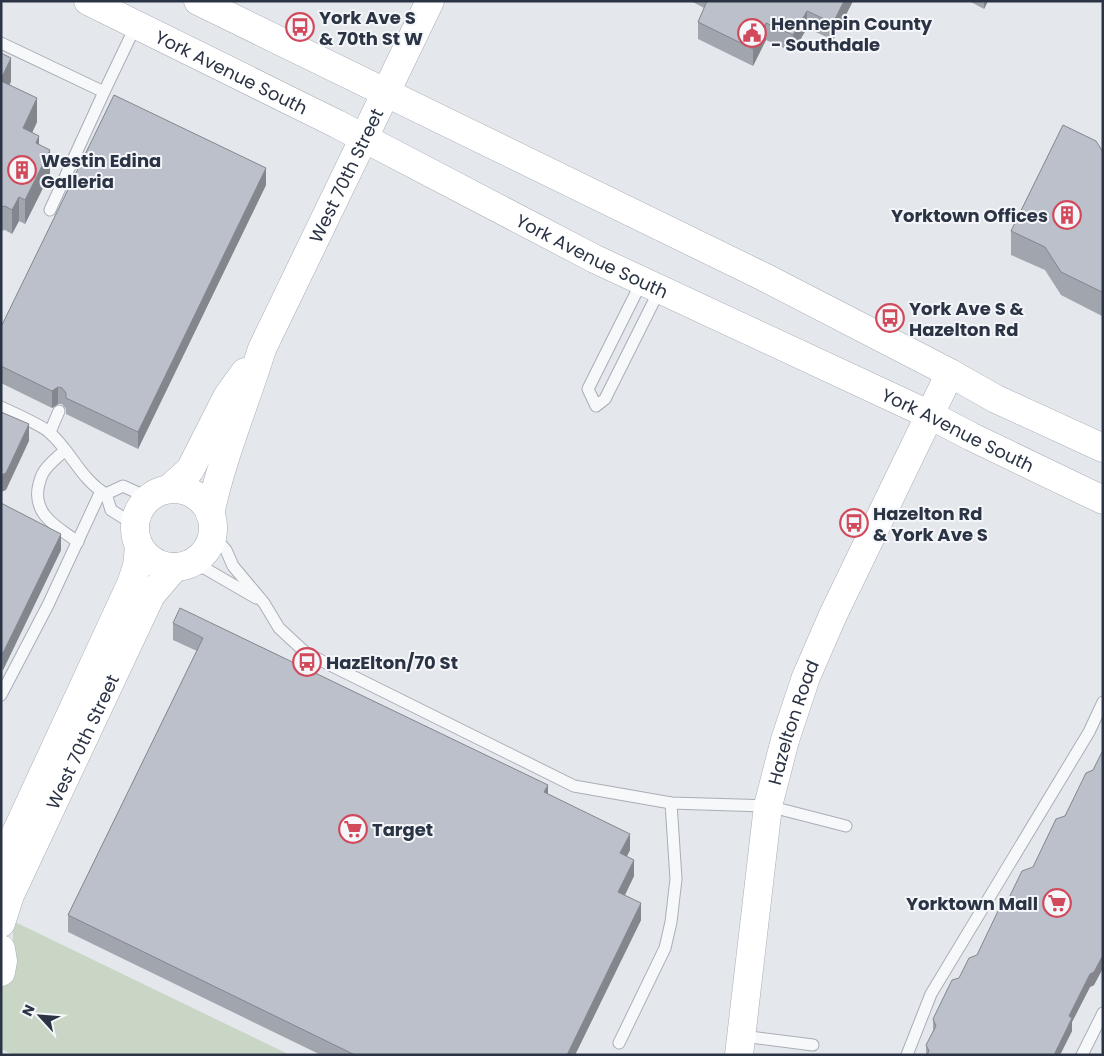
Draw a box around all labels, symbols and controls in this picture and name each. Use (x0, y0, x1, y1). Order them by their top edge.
place label: York Ave S & 70th St W (319, 5, 423, 51)
place label: Hennepin County - Southdale (771, 11, 933, 57)
bus stop icon: York Ave S & 70th St W (285, 12, 315, 42)
public building icon: Hennepin County - Southdale (737, 18, 767, 48)
street label: York Avenue South (151, 24, 312, 120)
street label: West 70th Street (303, 104, 389, 247)
place label: Westin Edina Galleria (41, 148, 161, 194)
building icon: Westin Edina Galleria (7, 155, 37, 185)
building icon: Yorktown Offices (1052, 200, 1082, 230)
place label: Yorktown Offices (891, 203, 1048, 228)
street label: York Avenue South (512, 207, 672, 304)
place label: York Ave S & Hazelton Rd (909, 296, 1025, 342)
bus stop icon: York Ave S & Hazelton Rd (875, 303, 905, 333)
street label: York Avenue South (878, 382, 1038, 478)
place label: Hazelton Rd & York Ave S (873, 501, 988, 547)
bus stop icon: Hazelton Rd & York Ave S (839, 508, 869, 538)
bus stop icon: HazElton/70 St (292, 647, 322, 677)
place label: HazElton/70 St (326, 650, 458, 675)
street label: Hazelton Road (761, 656, 824, 787)
street label: West 70th Street (40, 670, 125, 813)
supermarket icon: Target (338, 814, 368, 844)
place label: Target (372, 817, 433, 842)
supermarket icon: Yorktown Mall (1042, 888, 1072, 918)
place label: Yorktown Mall (906, 891, 1038, 916)
north arrow (15, 991, 65, 1041)
text: N (17, 1001, 40, 1019)

